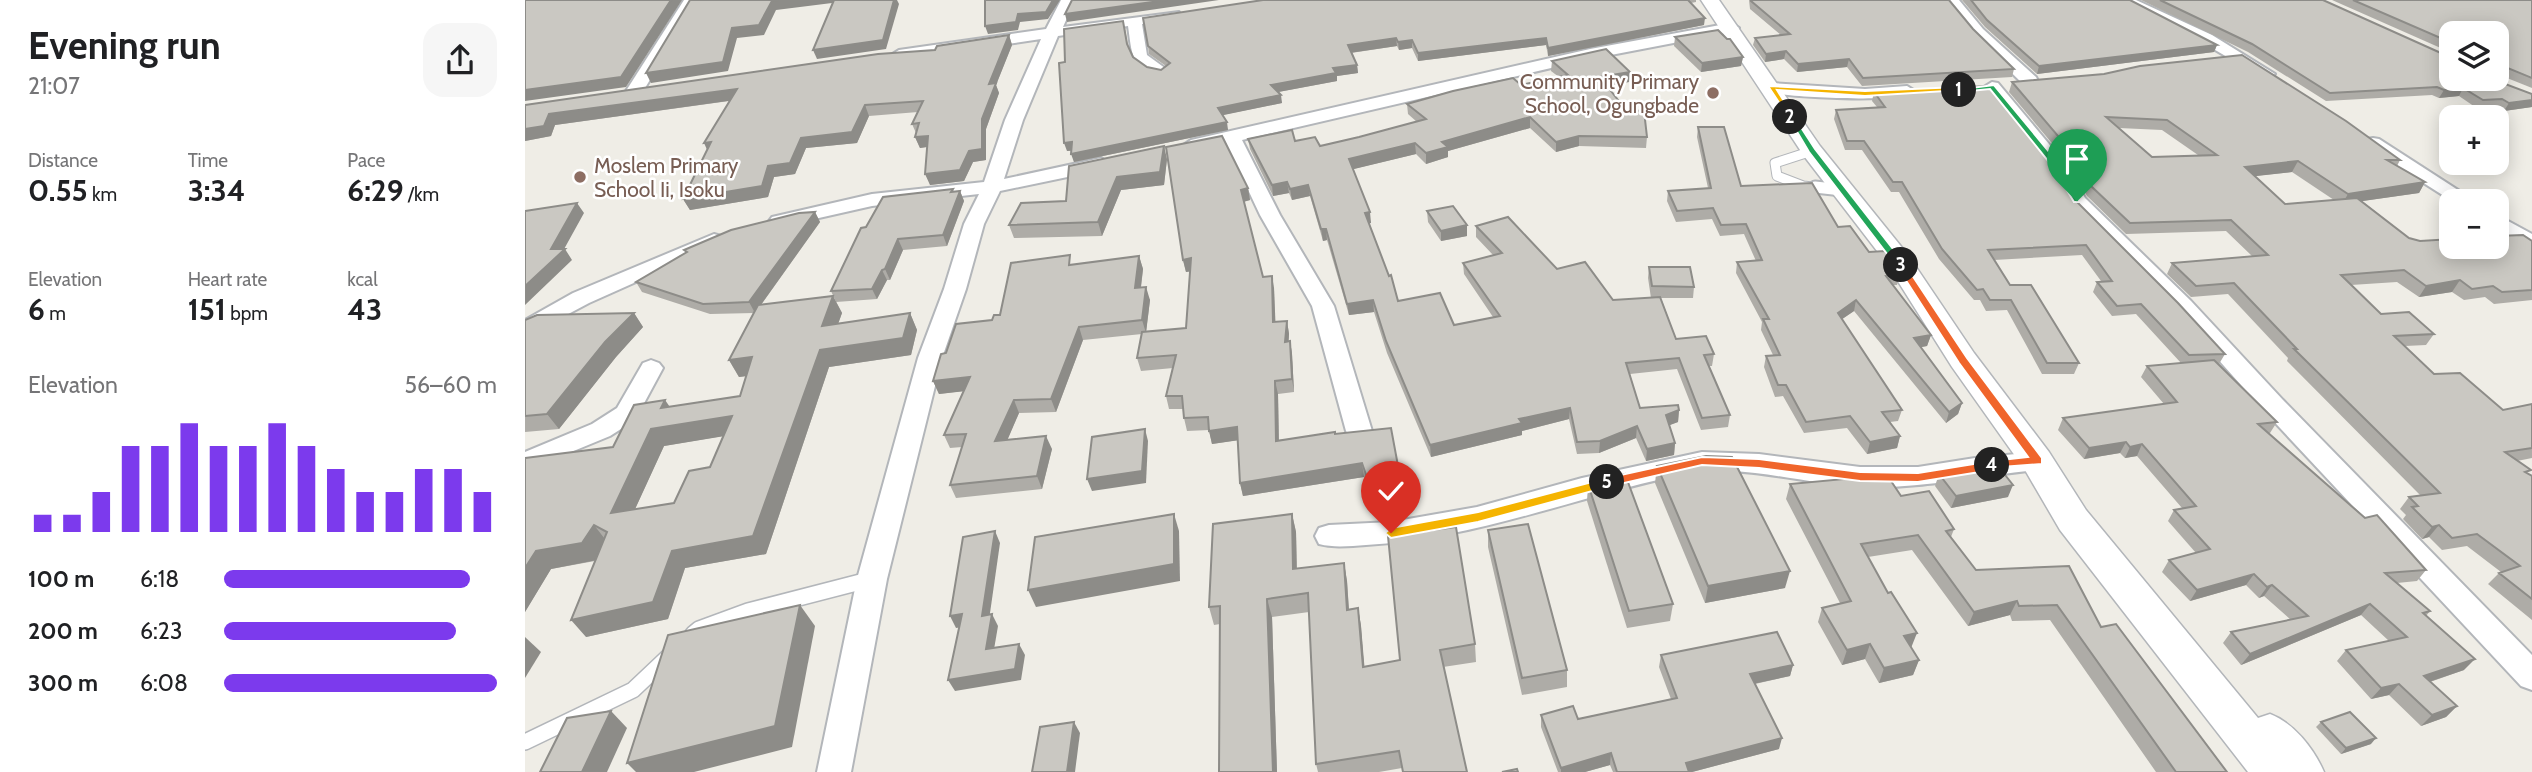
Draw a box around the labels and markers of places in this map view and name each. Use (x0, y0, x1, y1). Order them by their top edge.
place label: Community Primary School, Ogungbade (1520, 69, 1699, 118)
pin: 1 (1941, 72, 1977, 108)
marker: Community Primary School, Ogungbade (1705, 85, 1721, 101)
pin: 2 (1773, 100, 1807, 134)
pin (2047, 129, 2107, 201)
place label: Moslem Primary School Ii, Isoku (594, 153, 739, 202)
marker: Moslem Primary School Ii, Isoku (572, 169, 588, 185)
pin: 3 (1883, 247, 1919, 282)
pin: 4 (1975, 448, 2009, 482)
pin (1361, 461, 1421, 533)
pin: 5 (1589, 464, 1625, 500)

